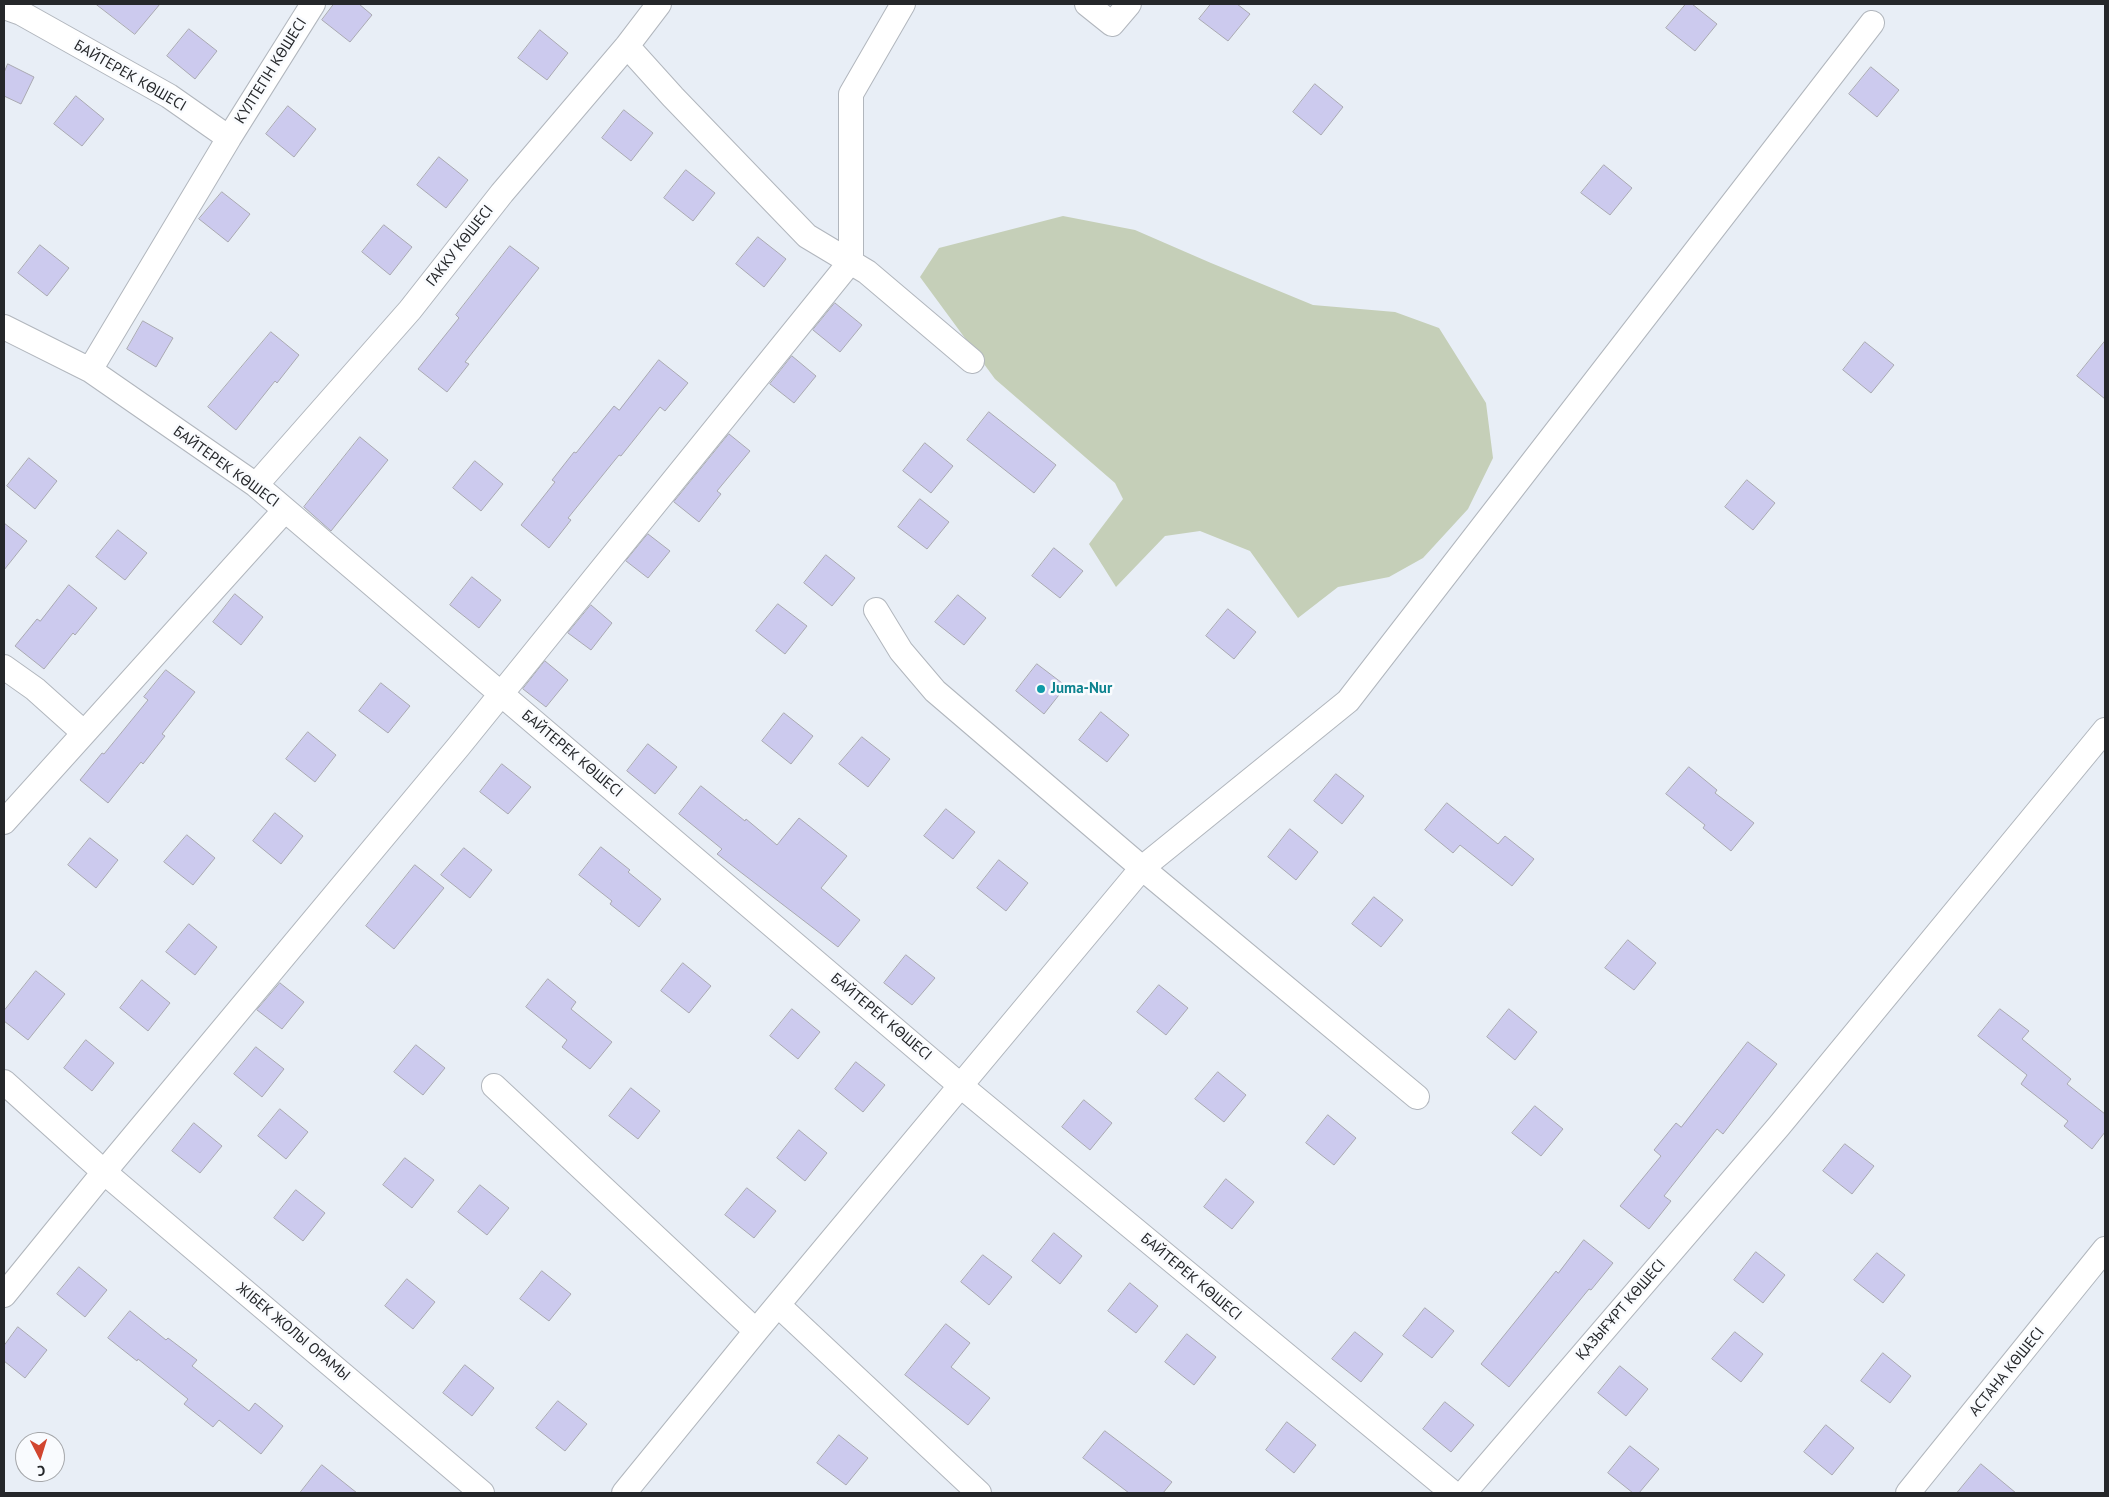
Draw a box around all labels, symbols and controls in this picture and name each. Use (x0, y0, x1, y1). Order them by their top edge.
street label: КҮЛТЕГІН КӨШЕСІ (231, 15, 311, 127)
street label: БАЙТЕРЕК КӨШЕСІ (71, 37, 189, 115)
street label: ГАККУ КӨШЕСІ (423, 202, 497, 290)
street label: БАЙТЕРЕК КӨШЕСІ (170, 423, 282, 511)
place label: Juma-Nur (1051, 680, 1112, 698)
marker: Juma-Nur (1035, 683, 1047, 695)
street label: БАЙТЕРЕК КӨШЕСІ (518, 706, 626, 802)
street label: БАЙТЕРЕК КӨШЕСІ (827, 969, 935, 1065)
street label: БАЙТЕРЕК КӨШЕСІ (1137, 1229, 1245, 1325)
street label: ҚАЗЫҒҰРТ КӨШЕСІ (1572, 1256, 1670, 1364)
street label: ЖІБЕК ЖОЛЫ ОРАМЫ (233, 1279, 353, 1385)
street label: АСТАНА КӨШЕСІ (1966, 1324, 2048, 1420)
north arrow (15, 1432, 65, 1482)
text: С (37, 1462, 46, 1480)

